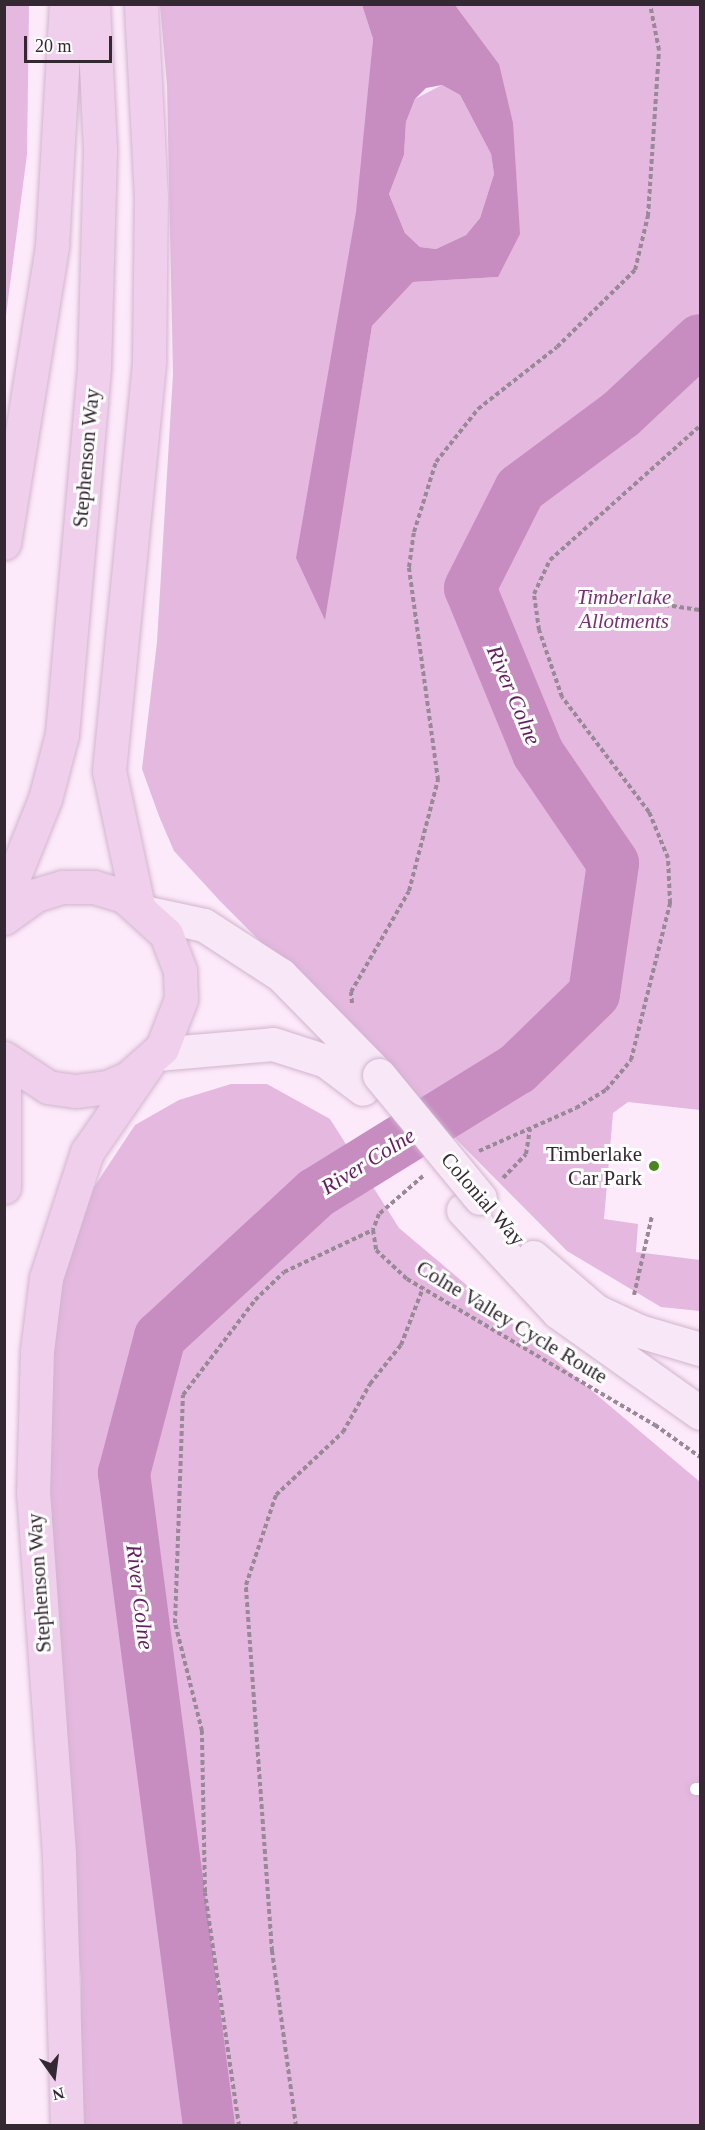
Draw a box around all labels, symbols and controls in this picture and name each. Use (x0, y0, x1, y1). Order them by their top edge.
scale bar (27, 24, 116, 62)
text: 20 m (35, 36, 72, 56)
street label: Stephenson Way (67, 387, 105, 529)
park label: Timberlake Allotments (577, 584, 671, 634)
water label: River Colne (481, 641, 547, 749)
water label: River Colne (316, 1122, 420, 1200)
place label: Timberlake Car Park (546, 1141, 642, 1191)
street label: Colonial Way (436, 1147, 530, 1251)
marker: Timberlake Car Park (647, 1159, 661, 1173)
street label: Colne Valley Cycle Route (412, 1255, 612, 1389)
street label: Stephenson Way (22, 1512, 56, 1654)
water label: River Colne (120, 1543, 160, 1651)
north arrow (24, 2046, 84, 2106)
text: N (51, 2084, 66, 2104)

